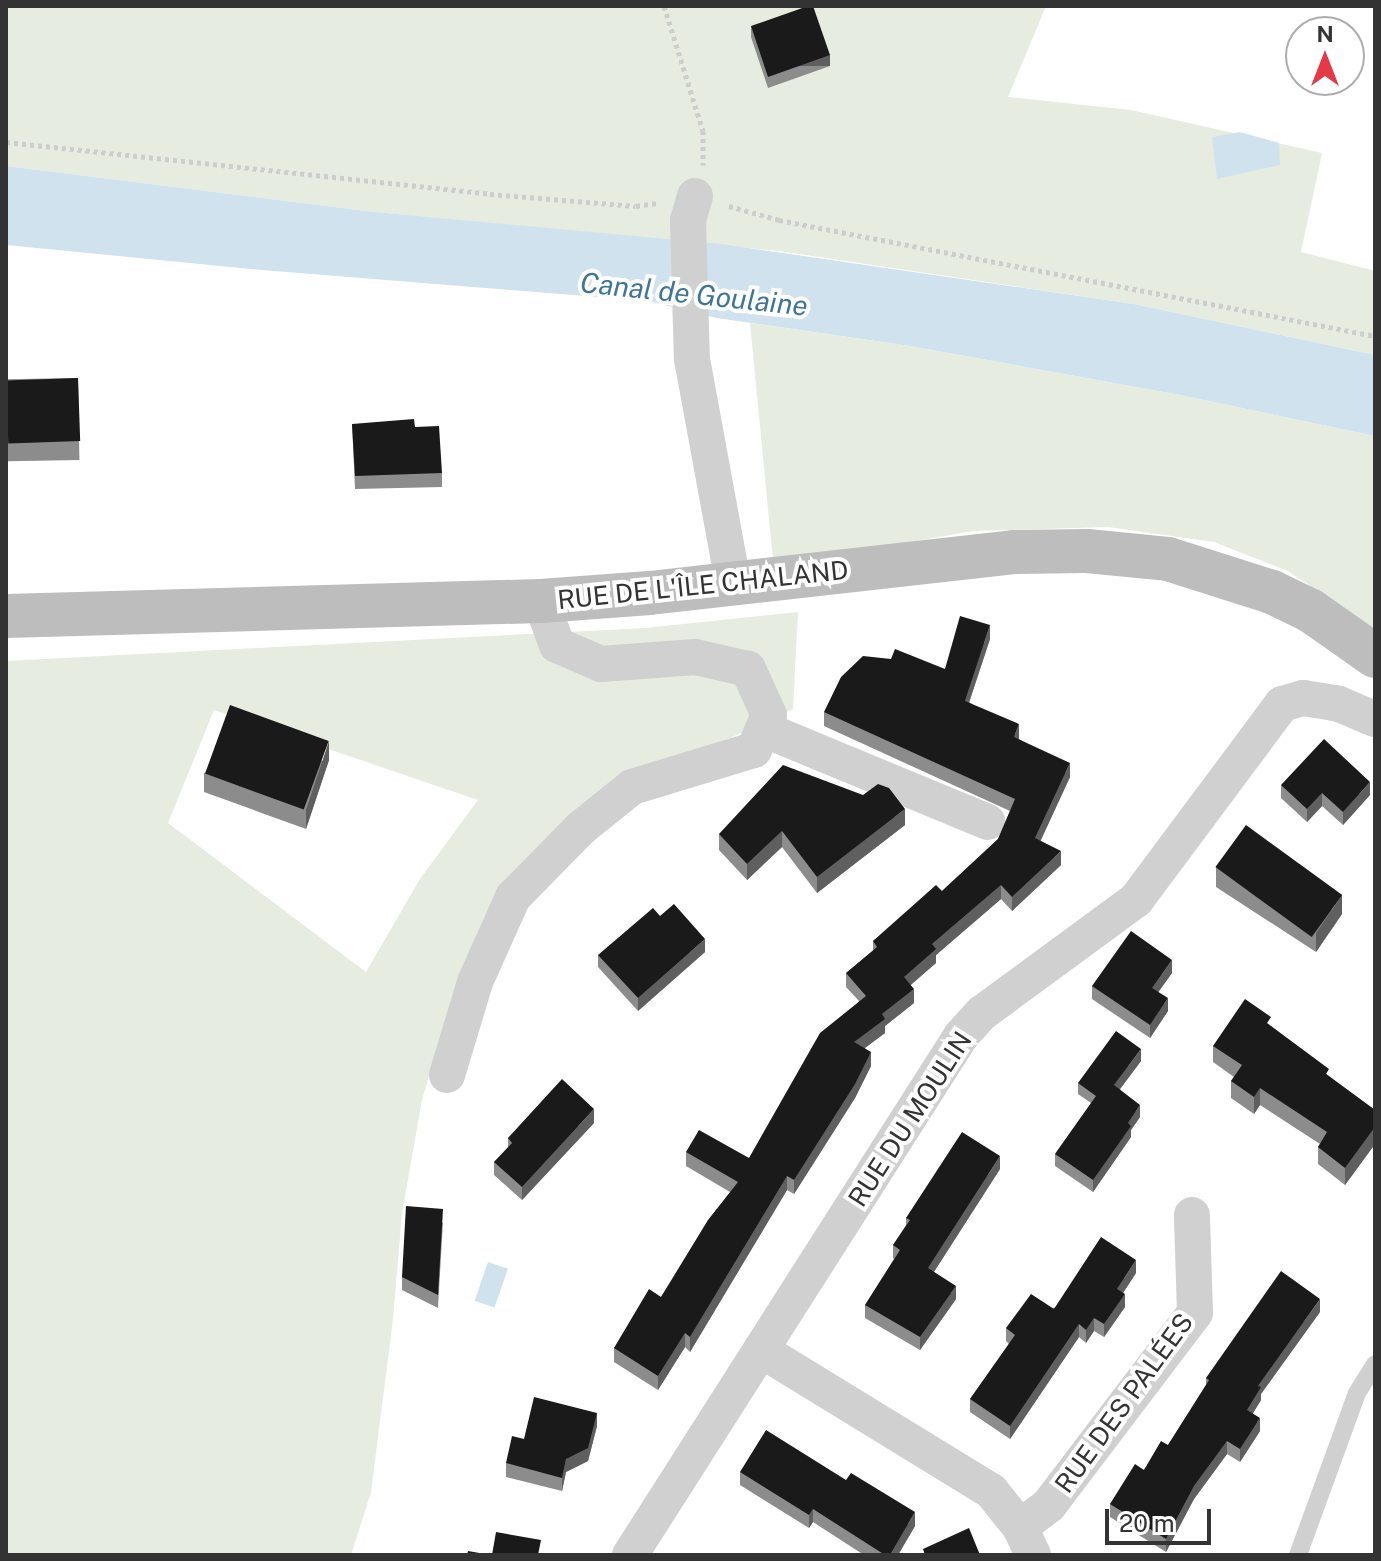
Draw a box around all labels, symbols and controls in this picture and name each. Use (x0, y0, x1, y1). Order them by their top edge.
north arrow (1285, 16, 1365, 96)
text: N (1316, 21, 1334, 47)
water label: Canal de Goulaine (578, 265, 810, 323)
street label: RUE DE L'ÎLE CHALAND (556, 554, 850, 616)
street label: RUE DU MOULIN (842, 1026, 978, 1212)
street label: RUE DES PALÉES (1048, 1307, 1200, 1499)
scale bar (1109, 1493, 1215, 1543)
text: 20 m (1119, 1509, 1175, 1537)

